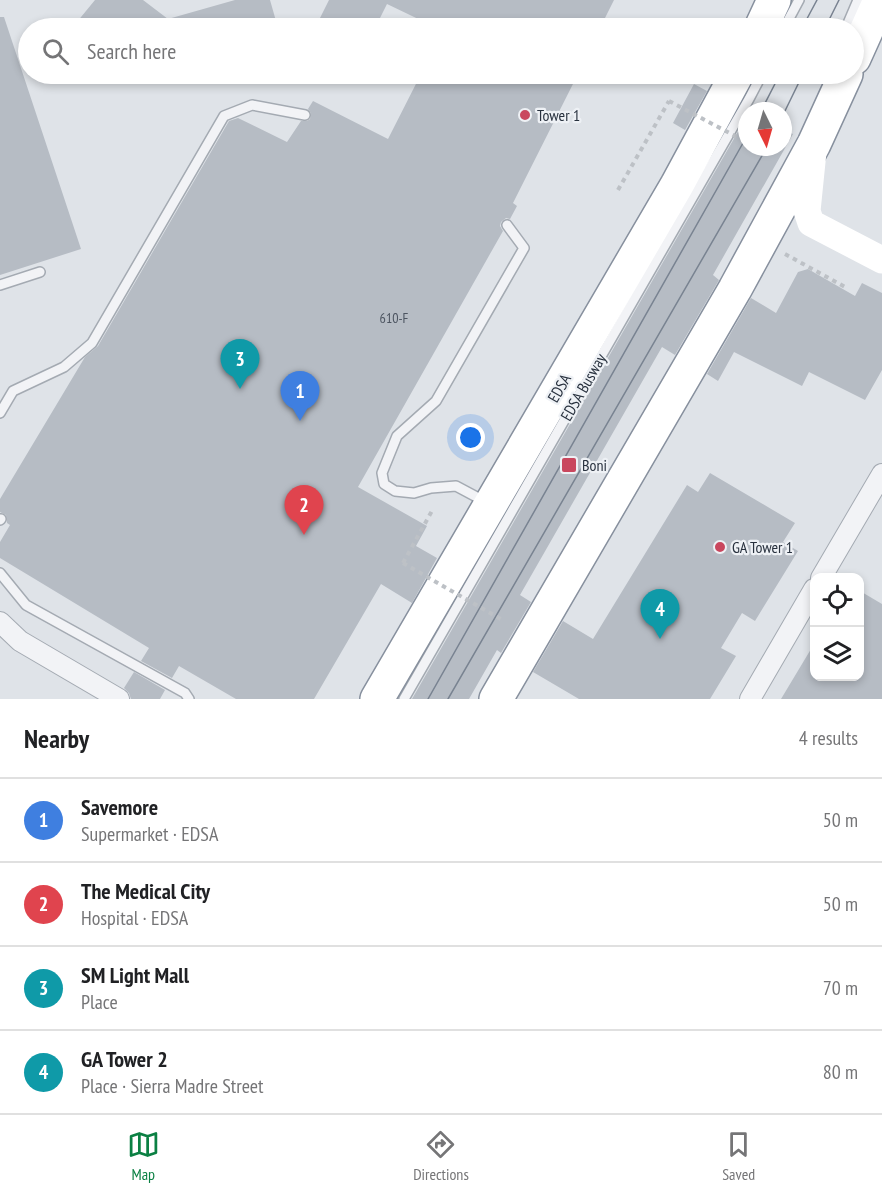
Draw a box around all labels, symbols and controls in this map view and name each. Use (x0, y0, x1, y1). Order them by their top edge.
search box (18, 18, 864, 84)
icon: search (39, 35, 72, 68)
text: Search here (87, 37, 176, 65)
north arrow (738, 102, 792, 156)
place label: Tower 1 (537, 105, 580, 125)
marker: Tower 1 (518, 108, 532, 122)
house number: 610-F (380, 309, 409, 327)
pin: 3 (220, 340, 260, 389)
street label: EDSA Busway (556, 350, 610, 424)
street label: EDSA (543, 370, 575, 406)
pin: 1 (280, 372, 320, 421)
your location (456, 423, 485, 452)
place label: Boni (582, 455, 607, 475)
marker: Boni (560, 456, 578, 474)
pin: 2 (284, 486, 324, 535)
place label: GA Tower 1 (732, 537, 793, 557)
marker: GA Tower 1 (713, 540, 727, 554)
map controls (810, 573, 864, 681)
button: locate (810, 573, 864, 627)
pin: 4 (640, 590, 680, 639)
button: layers (810, 627, 864, 681)
text: Nearby (24, 722, 89, 755)
text: 4 results (799, 725, 858, 751)
text: Savemore (81, 793, 158, 821)
text: 1 (39, 807, 48, 833)
text: 50 m (823, 807, 858, 833)
text: Supermarket · EDSA (81, 821, 218, 847)
text: The Medical City (81, 877, 210, 905)
text: 2 (39, 891, 48, 917)
text: 50 m (823, 891, 858, 917)
text: Hospital · EDSA (81, 905, 188, 931)
text: SM Light Mall (81, 961, 189, 989)
text: 3 (39, 975, 48, 1001)
text: 70 m (823, 975, 858, 1001)
text: Place (81, 989, 118, 1015)
text: GA Tower 2 (81, 1045, 168, 1073)
text: 4 (39, 1059, 48, 1085)
text: 80 m (823, 1059, 858, 1085)
text: Place · Sierra Madre Street (81, 1073, 264, 1099)
tab: Map (127, 1128, 160, 1184)
tab: Directions (413, 1128, 469, 1184)
tab: Saved (722, 1128, 755, 1184)

